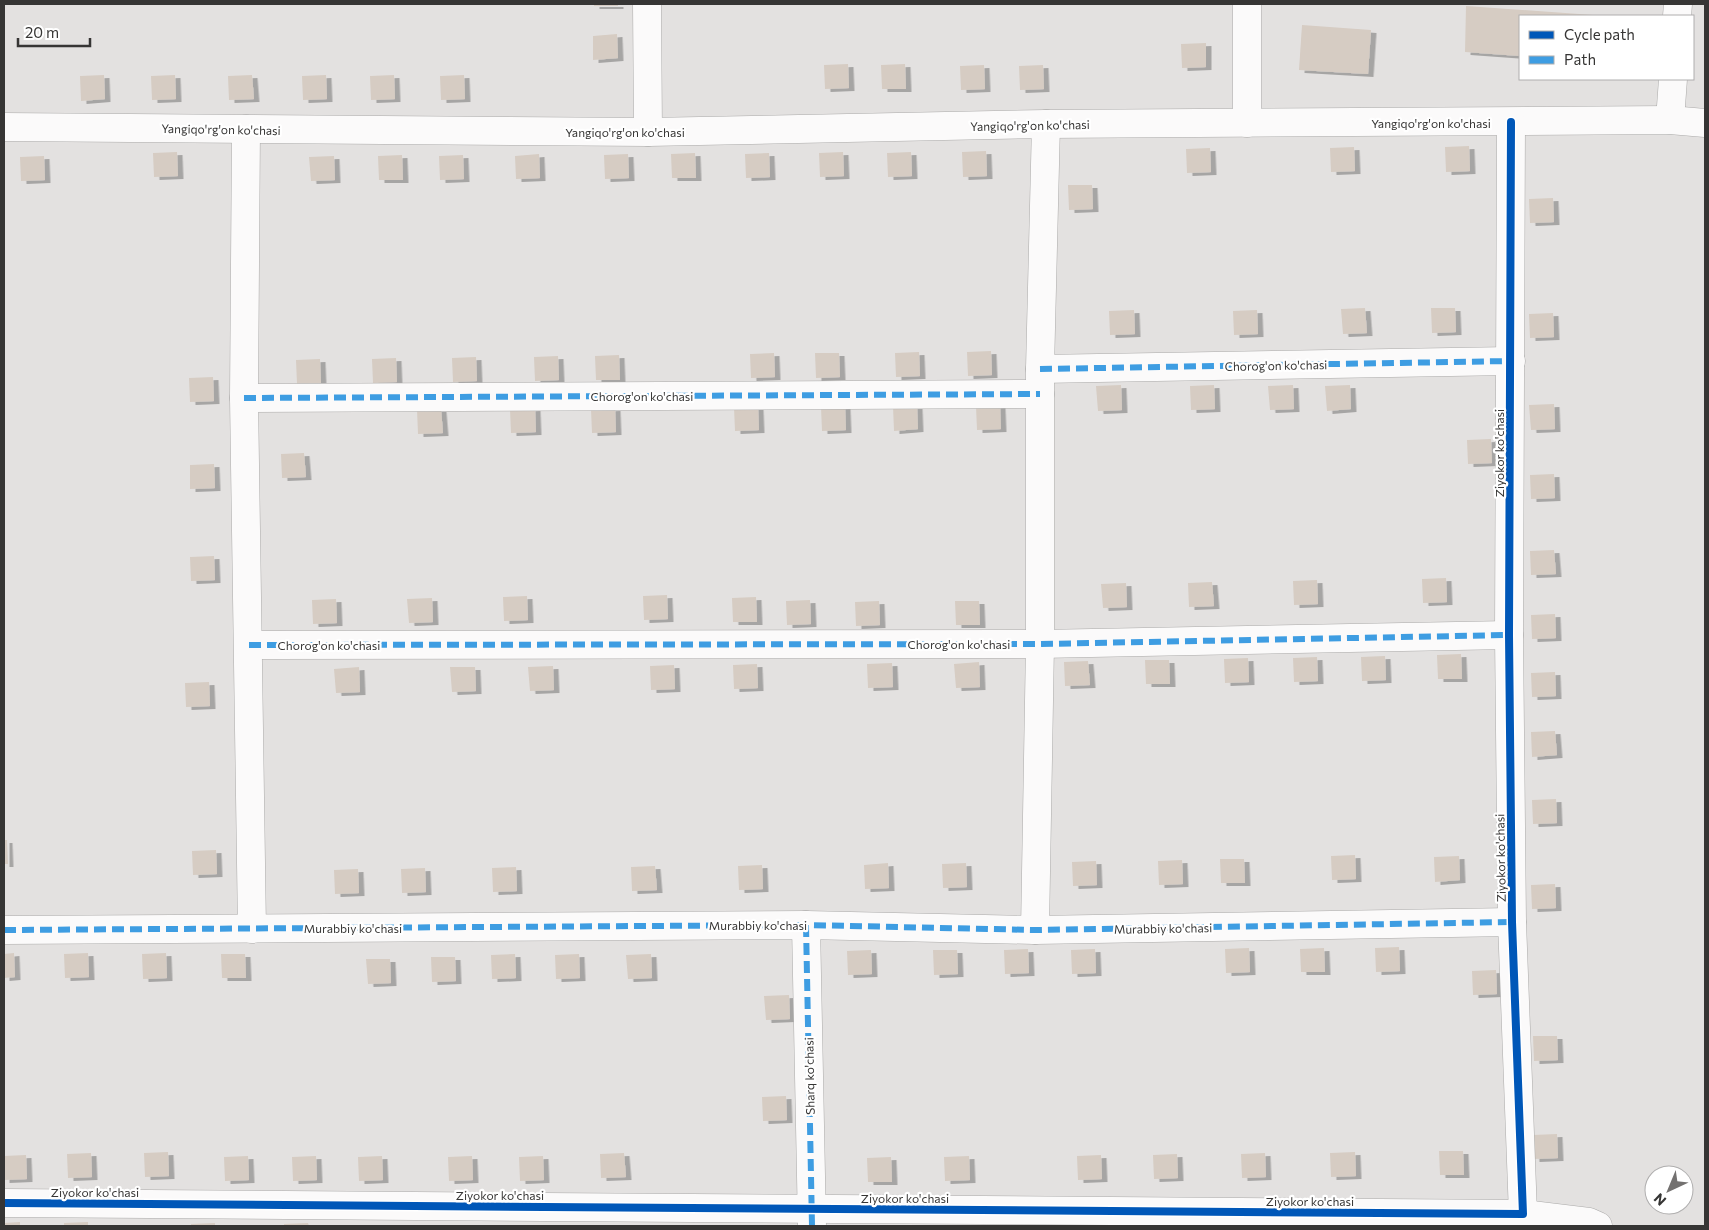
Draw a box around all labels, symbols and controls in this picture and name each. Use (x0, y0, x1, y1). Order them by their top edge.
scale bar (18, 15, 90, 47)
legend (1519, 15, 1694, 80)
text: 20 m (25, 23, 59, 41)
text: Cycle path (1564, 25, 1635, 43)
text: Path (1564, 50, 1596, 68)
street label: Yangiqo'rg'on ko'chasi (1371, 116, 1491, 130)
street label: Yangiqo'rg'on ko'chasi (970, 117, 1090, 133)
street label: Yangiqo'rg'on ko'chasi (161, 121, 281, 137)
street label: Yangiqo'rg'on ko'chasi (565, 125, 685, 139)
street label: Chorog'on ko'chasi (1225, 357, 1327, 373)
street label: Chorog'on ko'chasi (591, 389, 693, 403)
street label: Ziyokor ko'chasi (1492, 409, 1506, 497)
street label: Chorog'on ko'chasi (908, 637, 1010, 651)
street label: Chorog'on ko'chasi (278, 638, 380, 652)
street label: Ziyokor ko'chasi (1492, 814, 1508, 902)
street label: Murabbiy ko'chasi (709, 918, 807, 932)
street label: Murabbiy ko'chasi (1114, 920, 1212, 936)
street label: Murabbiy ko'chasi (304, 921, 402, 935)
street label: Sharq ko'chasi (801, 1037, 817, 1115)
north arrow (1644, 1165, 1694, 1215)
street label: Ziyokor ko'chasi (51, 1185, 139, 1199)
street label: Ziyokor ko'chasi (456, 1188, 544, 1202)
text: N (1650, 1190, 1669, 1209)
street label: Ziyokor ko'chasi (861, 1191, 949, 1205)
street label: Ziyokor ko'chasi (1266, 1194, 1354, 1208)

